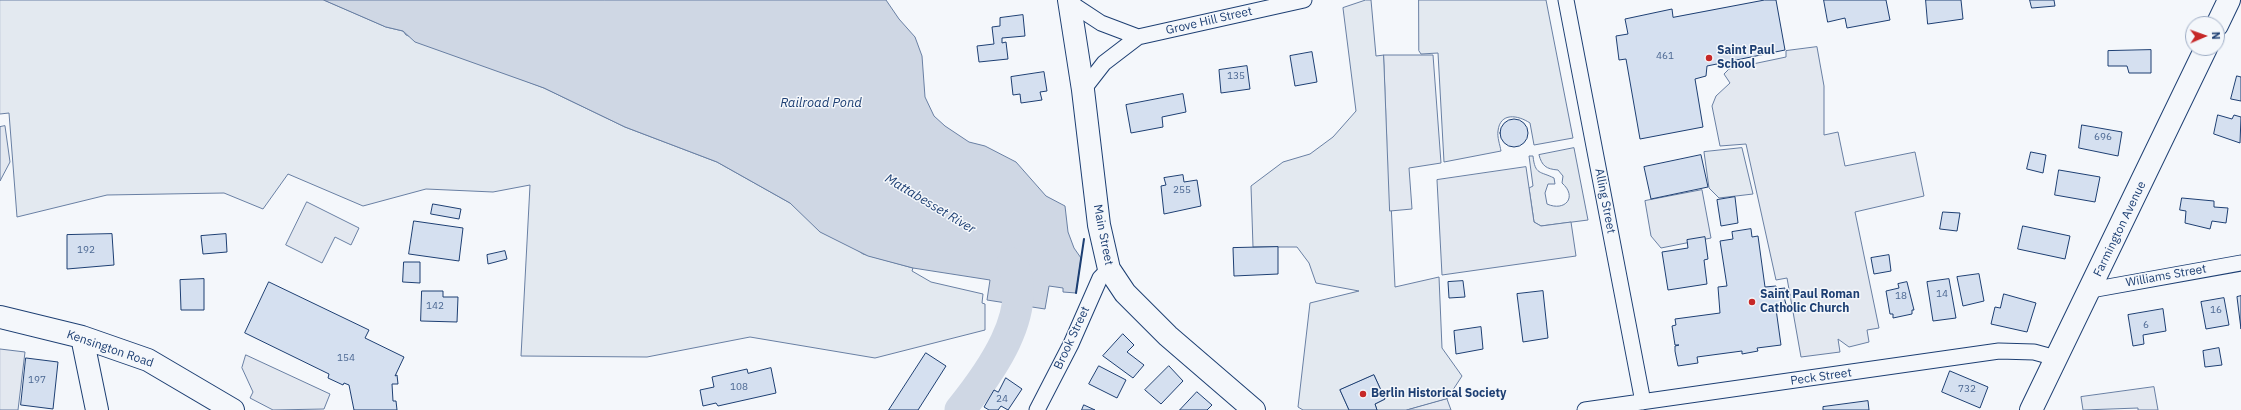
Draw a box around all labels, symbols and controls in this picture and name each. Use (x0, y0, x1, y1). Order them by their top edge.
street label: Grove Hill Street (1164, 4, 1254, 38)
north arrow (2185, 16, 2225, 56)
text: N (2209, 31, 2223, 40)
place label: Saint Paul School (1717, 44, 1775, 72)
house number: 461 (1656, 50, 1674, 62)
marker: Saint Paul School (1704, 53, 1714, 63)
house number: 135 (1227, 70, 1245, 82)
water label: Railroad Pond (780, 95, 862, 111)
house number: 696 (2094, 131, 2112, 143)
street label: Alling Street (1592, 167, 1618, 235)
water label: Mattabesset River (882, 171, 978, 237)
street label: Farmington Avenue (2091, 179, 2149, 279)
house number: 255 (1173, 184, 1191, 196)
street label: Main Street (1090, 203, 1116, 267)
house number: 192 (77, 244, 95, 256)
street label: Williams Street (2125, 262, 2207, 290)
place label: Saint Paul Roman Catholic Church (1760, 288, 1860, 316)
house number: 14 (1936, 288, 1948, 300)
house number: 18 (1895, 290, 1907, 302)
marker: Saint Paul Roman Catholic Church (1747, 297, 1757, 307)
house number: 142 (426, 300, 444, 312)
street label: Brook Street (1051, 304, 1093, 372)
house number: 16 (2210, 304, 2222, 316)
house number: 6 (2143, 319, 2149, 331)
street label: Kensington Road (65, 327, 155, 371)
house number: 154 (337, 352, 355, 364)
street label: Peck Street (1789, 366, 1853, 388)
house number: 197 (28, 374, 46, 386)
house number: 108 (730, 381, 748, 393)
house number: 732 (1958, 383, 1976, 395)
place label: Berlin Historical Society (1371, 387, 1506, 401)
marker: Berlin Historical Society (1358, 389, 1368, 399)
house number: 24 (996, 393, 1008, 405)

